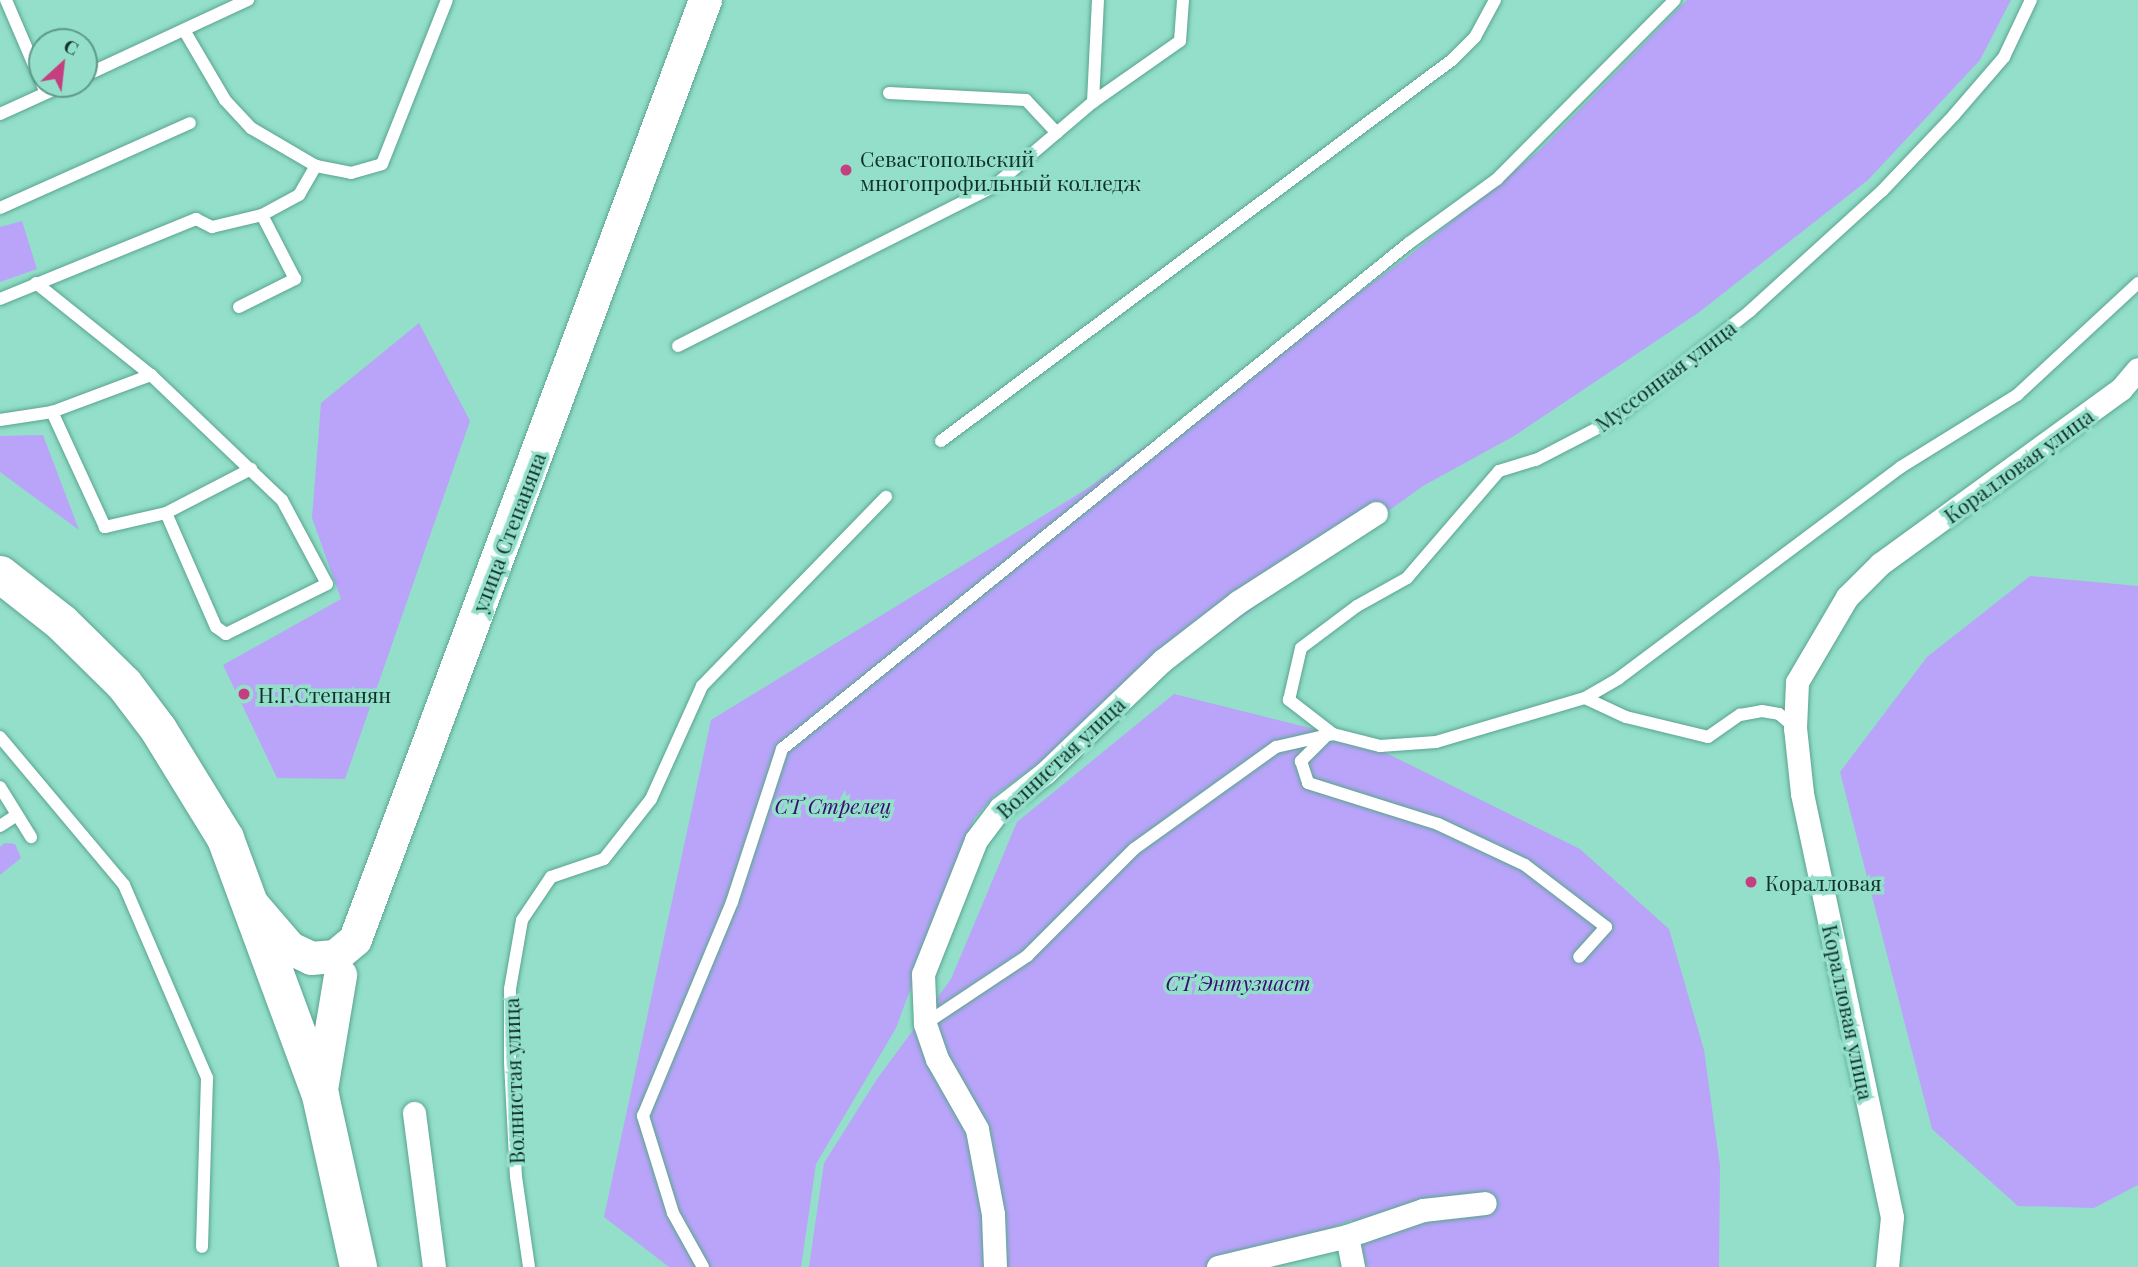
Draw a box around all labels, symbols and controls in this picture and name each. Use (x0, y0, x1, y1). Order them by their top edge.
north arrow (28, 28, 98, 98)
text: С (60, 31, 84, 61)
place label: Севастопольский многопрофильный колледж (860, 145, 1141, 195)
marker: Севастопольский многопрофильный колледж (838, 162, 854, 178)
street label: Муссонная улица (1590, 314, 1740, 436)
street label: Коралловая улица (1938, 402, 2098, 528)
street label: улица Степаняна (466, 448, 550, 616)
place label: Н.Г.Степанян (258, 681, 391, 707)
marker: Н.Г.Степанян (236, 686, 252, 702)
street label: Волнистая улица (991, 691, 1129, 823)
park label: СТ Стрелец (774, 792, 892, 818)
place label: Коралловая (1765, 869, 1881, 895)
marker: Коралловая (1743, 874, 1759, 890)
street label: Коралловая улица (1818, 922, 1880, 1102)
park label: СТ Энтузиаст (1165, 969, 1311, 995)
street label: Волнистая улица (498, 997, 528, 1165)

